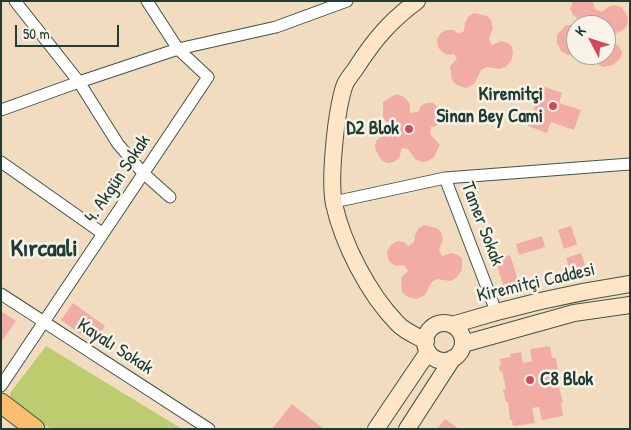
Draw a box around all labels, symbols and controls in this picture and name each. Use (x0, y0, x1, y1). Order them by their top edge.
scale bar (18, 15, 121, 47)
north arrow (566, 15, 616, 65)
text: K (570, 22, 590, 40)
text: 50 m (23, 23, 50, 44)
place label: Kiremitçi Sinan Bey Cami (436, 84, 543, 128)
marker: Kiremitçi Sinan Bey Cami (547, 100, 559, 112)
place label: D2 Blok (346, 118, 399, 140)
marker: D2 Blok (403, 123, 415, 135)
street label: 4. Akgün Sokak (80, 131, 156, 227)
street label: Tamer Sokak (456, 179, 508, 269)
district label: Kırcaali (10, 236, 78, 264)
street label: Kiremitçi Caddesi (475, 258, 597, 308)
street label: Kayalı Sokak (73, 314, 157, 380)
place label: C8 Blok (540, 369, 593, 391)
marker: C8 Blok (524, 374, 536, 386)

